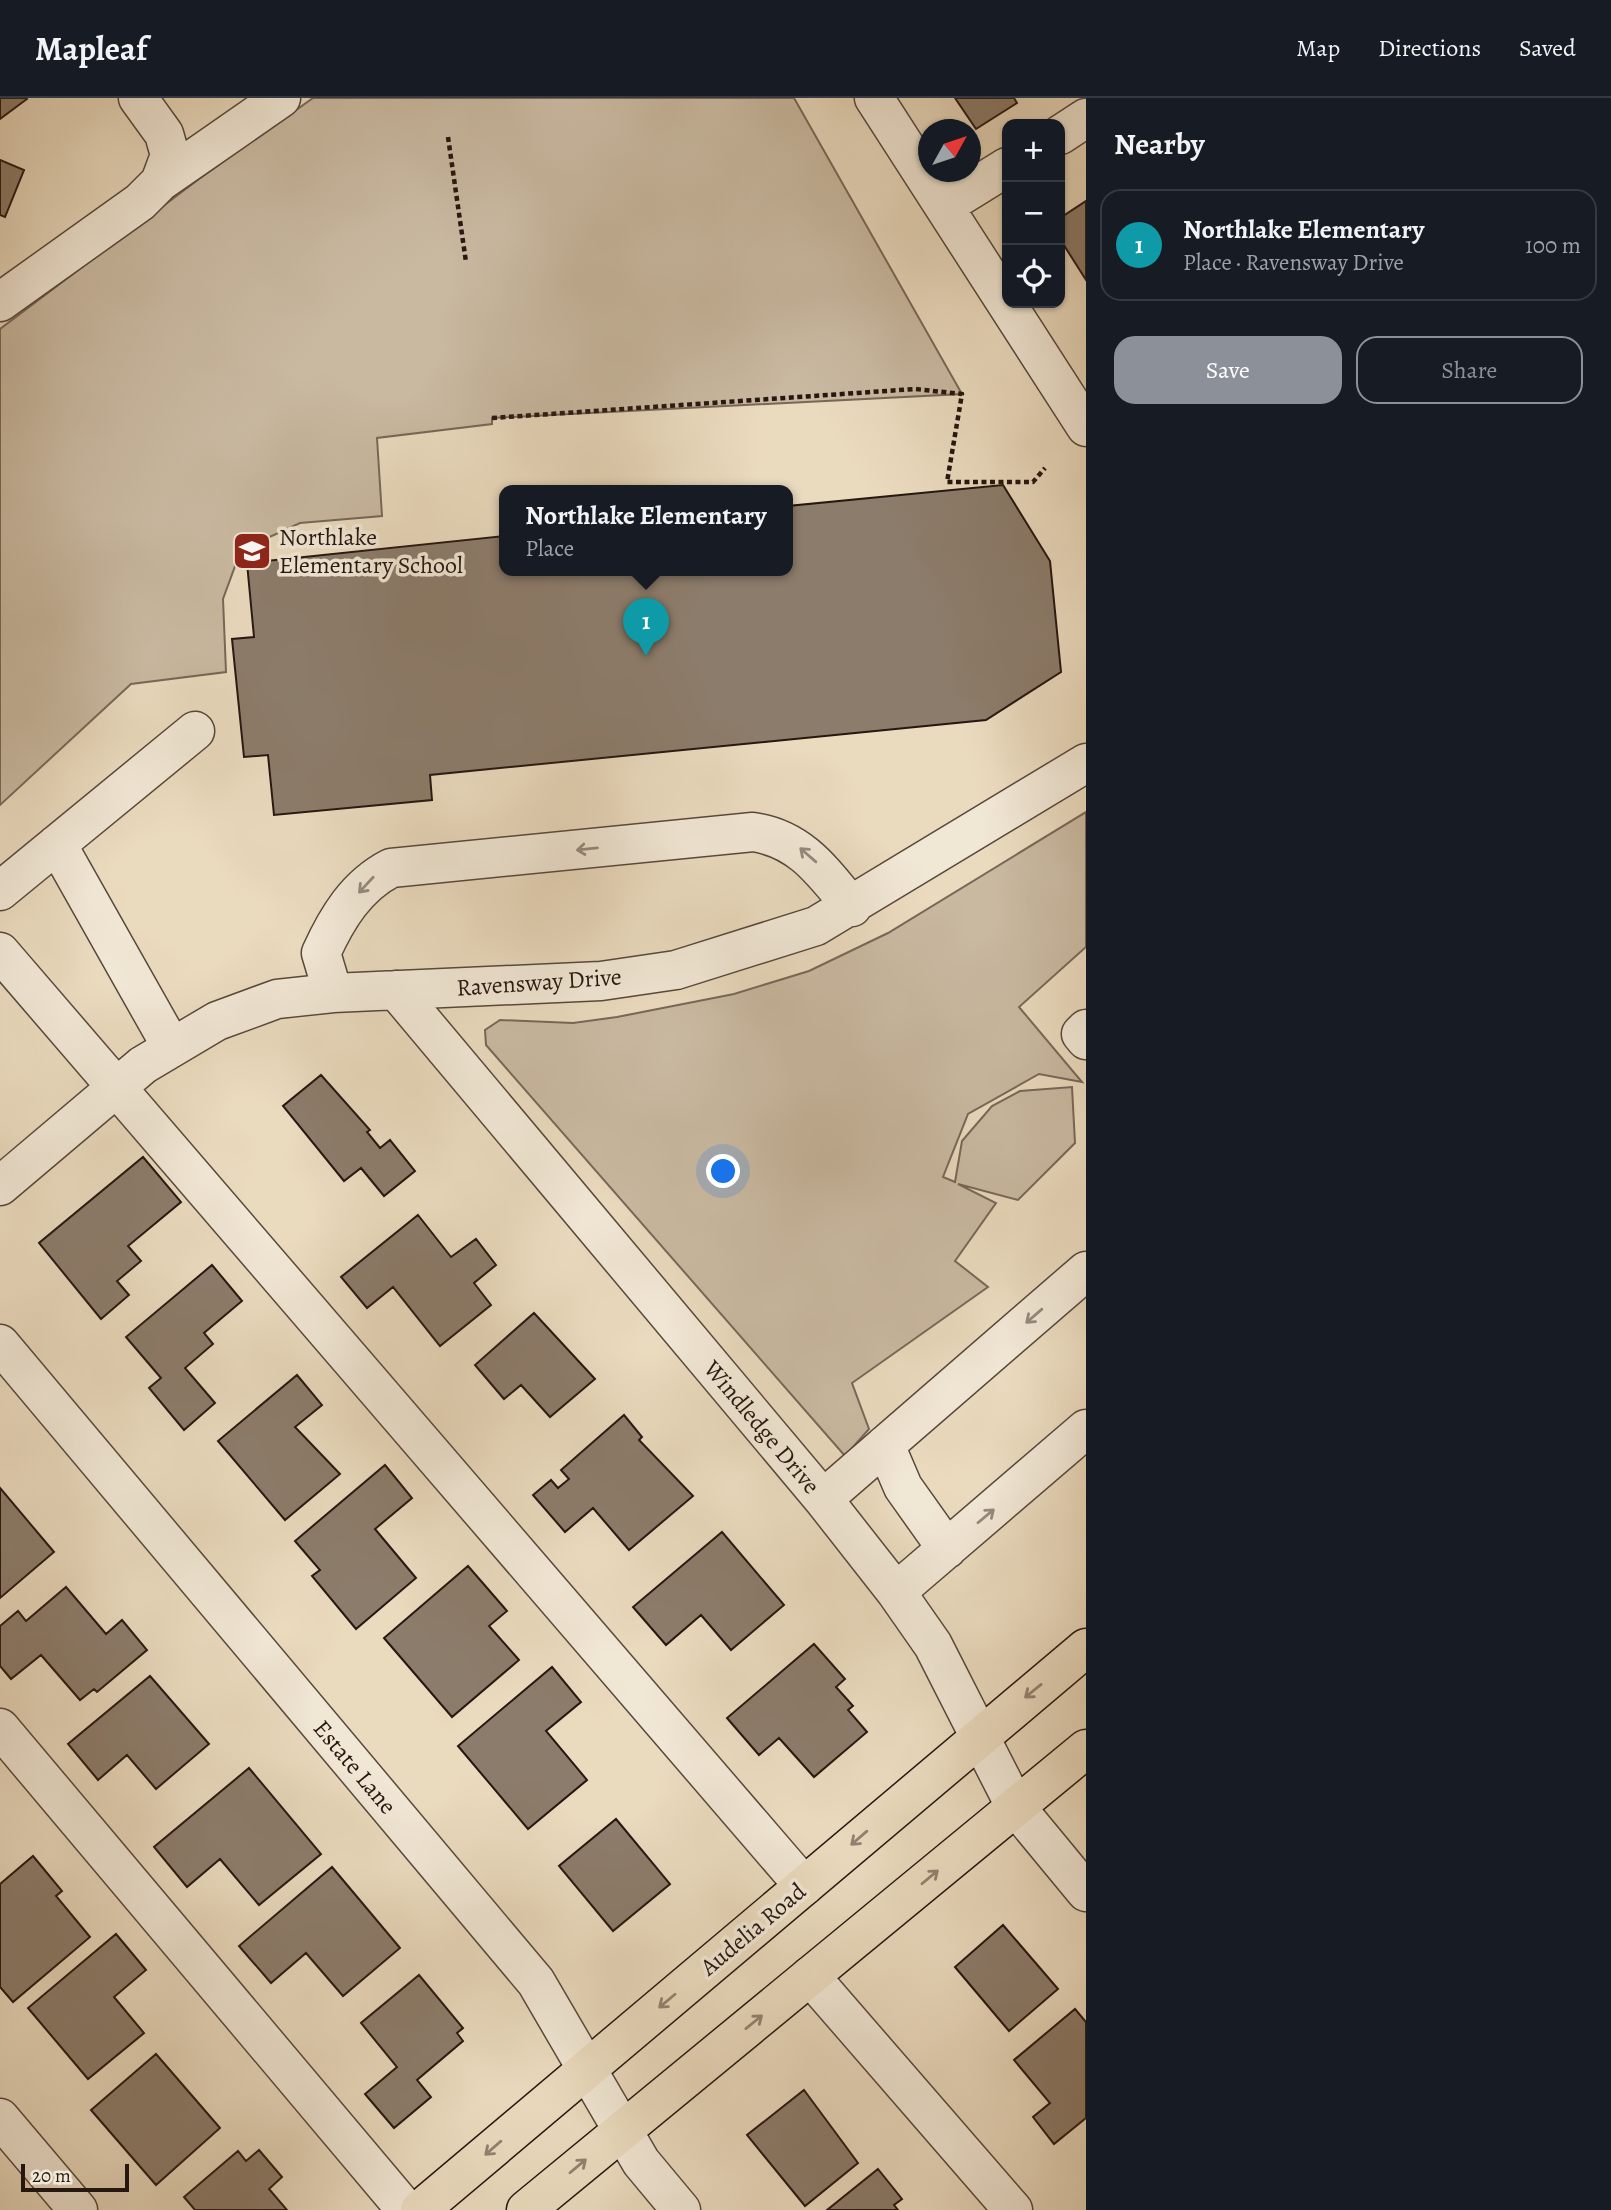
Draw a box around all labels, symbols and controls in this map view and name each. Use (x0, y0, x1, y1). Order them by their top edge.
text: Mapleaf (35, 26, 147, 71)
text: Map (1296, 32, 1340, 64)
text: Directions (1378, 32, 1481, 64)
text: Saved (1519, 32, 1576, 64)
north arrow (918, 119, 981, 182)
map controls (1002, 119, 1065, 308)
button: + (1002, 119, 1065, 182)
text: Nearby (1114, 124, 1205, 164)
button: − (1002, 182, 1065, 245)
text: Northlake Elementary (1183, 212, 1424, 247)
text: 1 (1135, 230, 1143, 261)
text: 100 m (1525, 230, 1581, 261)
button: locate (1002, 245, 1065, 308)
text: Place · Ravensway Drive (1183, 247, 1404, 278)
button: Save (1114, 336, 1342, 404)
button: Share (1356, 336, 1583, 404)
popup (499, 485, 793, 576)
text: Northlake Elementary (525, 498, 767, 533)
place label: Northlake Elementary School (279, 521, 463, 581)
school or university icon: Northlake Elementary School (231, 530, 273, 572)
text: Place (525, 533, 574, 564)
pin: 1 (623, 598, 669, 656)
one-way arrow (576, 842, 599, 855)
one-way arrow (799, 847, 817, 863)
one-way arrow (358, 876, 375, 893)
street label: Ravensway Drive (455, 960, 623, 1004)
your location (706, 1154, 740, 1188)
one-way arrow (1026, 1308, 1044, 1324)
street label: Windledge Drive (696, 1353, 827, 1501)
one-way arrow (976, 1508, 994, 1524)
one-way arrow (1025, 1683, 1043, 1699)
street label: Estate Lane (306, 1713, 404, 1821)
one-way arrow (851, 1830, 869, 1846)
one-way arrow (920, 1869, 938, 1885)
street label: Audelia Road (693, 1875, 813, 1983)
one-way arrow (658, 1993, 676, 2009)
one-way arrow (745, 2014, 763, 2030)
one-way arrow (485, 2140, 503, 2156)
one-way arrow (569, 2159, 587, 2174)
scale bar (21, 2161, 130, 2193)
text: 20 m (32, 2163, 71, 2189)

